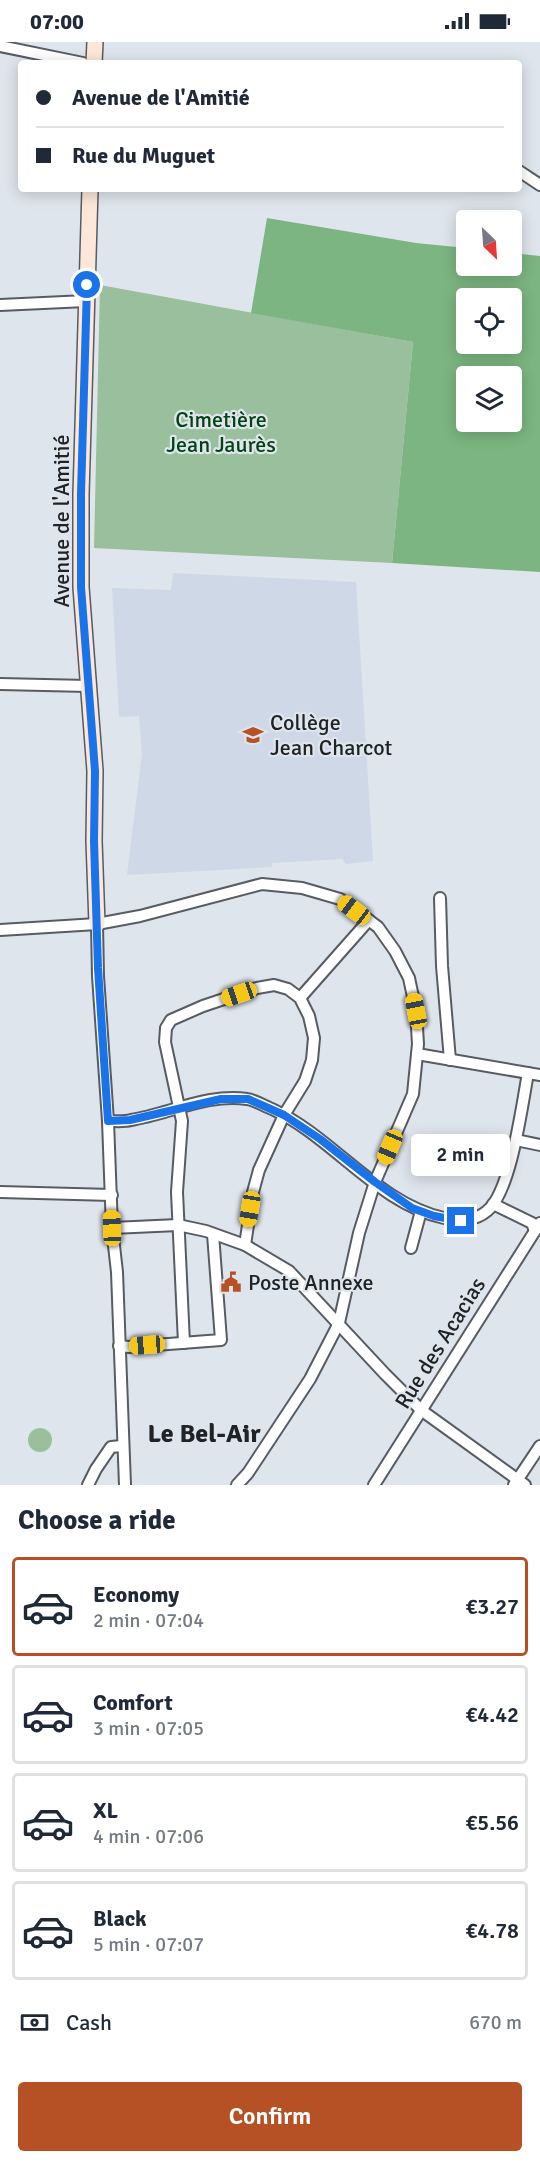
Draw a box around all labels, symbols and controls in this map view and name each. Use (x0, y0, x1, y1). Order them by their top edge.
text: 07:00 (30, 8, 84, 35)
text: Avenue de l'Amitié (72, 84, 250, 111)
text: Rue du Muguet (72, 142, 215, 169)
north arrow (456, 210, 522, 276)
map controls (456, 210, 522, 432)
route start (73, 271, 100, 298)
button: locate (456, 288, 522, 354)
button: layers (456, 366, 522, 432)
park label: Cimetière Jean Jaurès (166, 406, 276, 458)
street label: Avenue de l'Amitié (48, 434, 75, 608)
place label: Collège Jean Charcot (270, 709, 392, 761)
school or university icon: Collège Jean Charcot (241, 723, 265, 747)
car (334, 892, 374, 928)
car (219, 980, 259, 1008)
car (404, 992, 428, 1030)
car (375, 1127, 405, 1167)
callout: 2 min (412, 1134, 510, 1176)
text: 2 min (437, 1142, 484, 1167)
car (238, 1190, 262, 1228)
route end (447, 1207, 474, 1234)
car (102, 1210, 122, 1246)
place label: Poste Annexe (248, 1269, 374, 1296)
public building icon: Poste Annexe (219, 1270, 243, 1294)
street label: Rue des Acacias (389, 1272, 491, 1414)
car (128, 1335, 166, 1355)
district label: Le Bel-Air (147, 1418, 261, 1450)
text: Choose a ride (18, 1504, 176, 1537)
icon: car (21, 1580, 75, 1634)
text: Economy (93, 1581, 179, 1608)
text: €3.27 (465, 1593, 519, 1620)
text: 2 min · 07:04 (93, 1608, 204, 1633)
icon: car (21, 1688, 75, 1742)
text: Comfort (93, 1689, 173, 1716)
text: €4.42 (465, 1701, 519, 1728)
text: 3 min · 07:05 (93, 1716, 204, 1741)
icon: car (21, 1796, 75, 1850)
text: XL (93, 1797, 118, 1824)
text: €5.56 (465, 1809, 519, 1836)
text: 4 min · 07:06 (93, 1824, 204, 1849)
icon: car (21, 1904, 75, 1958)
text: Black (93, 1905, 147, 1932)
text: €4.78 (465, 1917, 519, 1944)
text: 5 min · 07:07 (93, 1932, 204, 1957)
icon: cash (18, 2006, 51, 2039)
text: Cash (66, 2009, 112, 2036)
text: 670 m (469, 2010, 522, 2035)
button: Confirm (18, 2082, 522, 2151)

